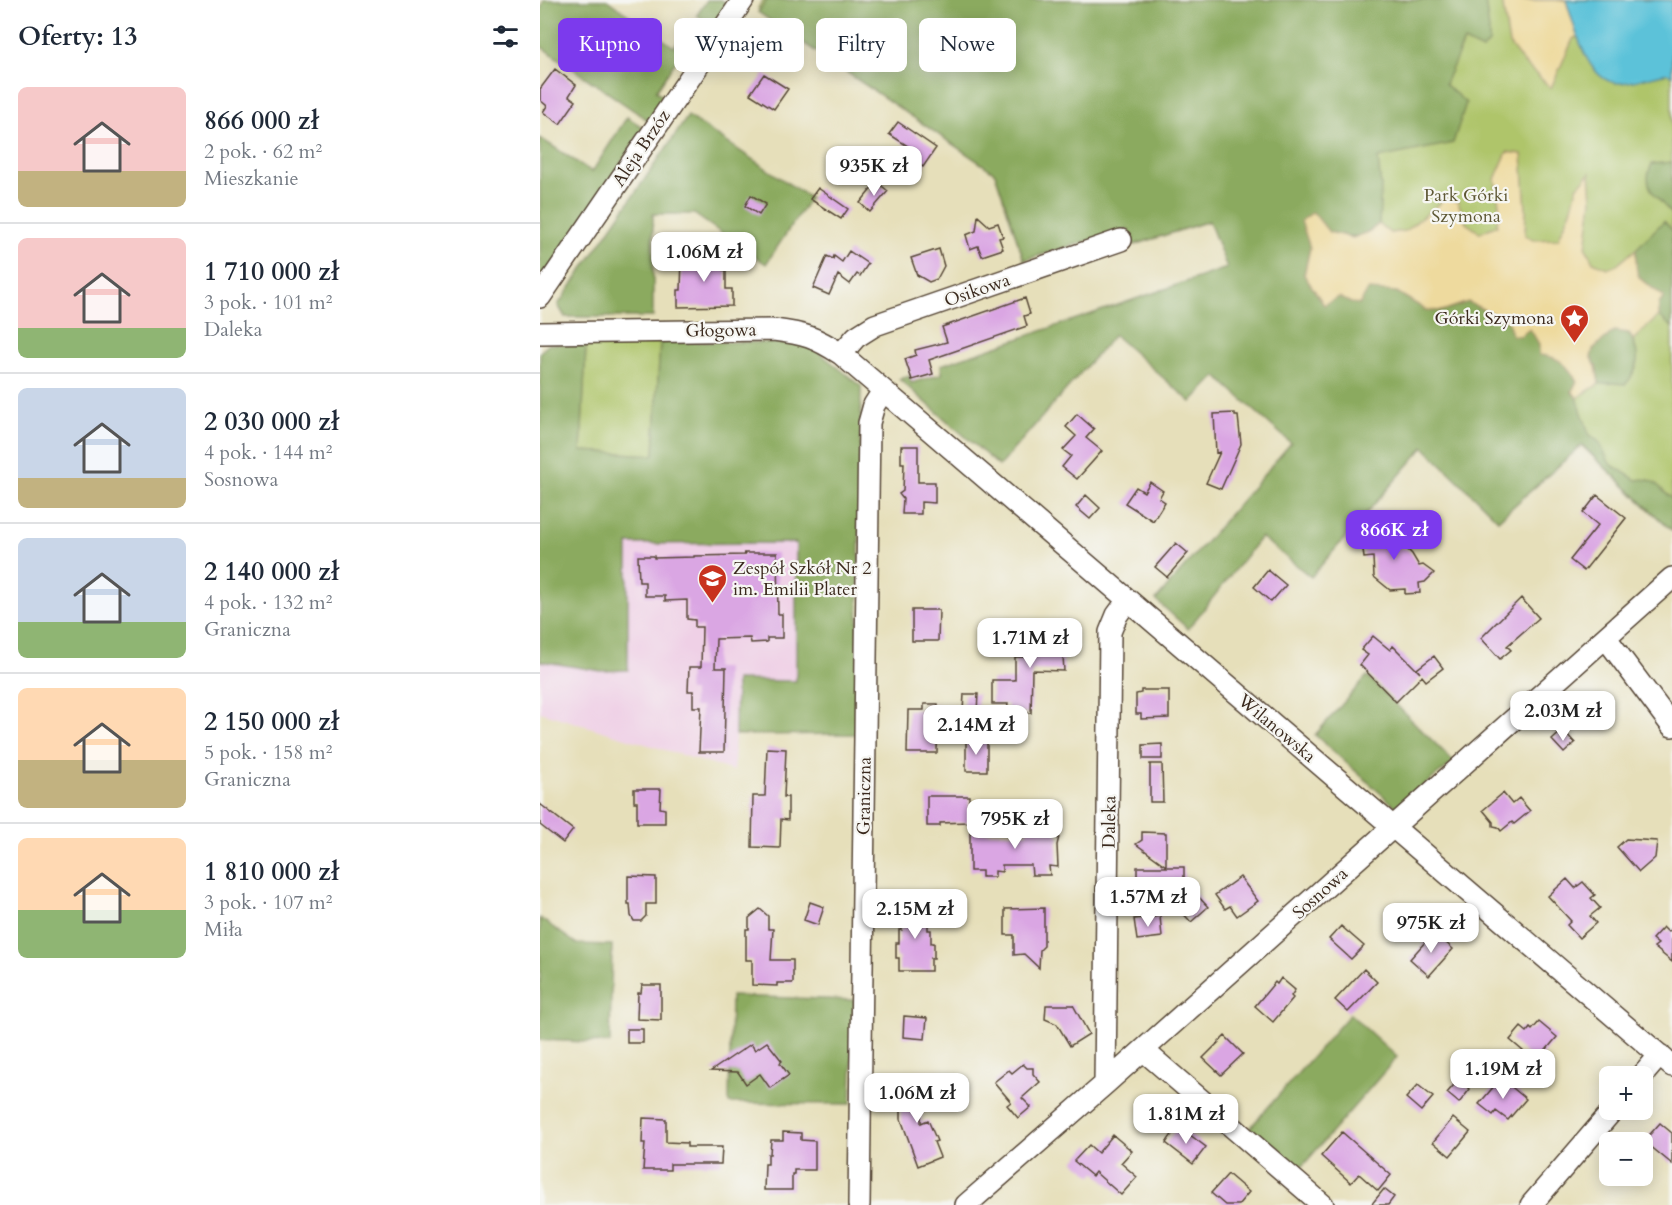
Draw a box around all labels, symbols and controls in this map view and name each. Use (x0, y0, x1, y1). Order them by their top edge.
chip: Kupno (558, 18, 662, 72)
chip: Wynajem (674, 18, 804, 72)
chip: Filtry (816, 18, 907, 72)
chip: Nowe (919, 18, 1016, 72)
text: Oferty: 13 (18, 19, 137, 54)
icon: filters (489, 20, 522, 53)
text: 866 000 zł (204, 103, 319, 138)
street label: Aleja Brzóz (606, 105, 676, 192)
icon: home (66, 111, 138, 183)
text: 2 pok. · 62 m² (204, 138, 322, 165)
pin: 935K zł (819, 146, 929, 197)
text: 935K zł (840, 152, 908, 179)
text: Mieszkanie (204, 165, 299, 192)
park label: Park Górki Szymona (1424, 183, 1508, 229)
pin: 1.06M zł (642, 232, 766, 283)
text: 1.06M zł (665, 238, 743, 265)
text: 1 710 000 zł (204, 254, 339, 289)
icon: home (66, 262, 138, 334)
street label: Osikowa (941, 267, 1014, 313)
text: 3 pok. · 101 m² (204, 289, 332, 316)
place icon: Górki Szymona (1559, 302, 1591, 344)
place label: Górki Szymona (1434, 306, 1554, 331)
text: Daleka (204, 316, 262, 343)
street label: Głogowa (685, 317, 757, 344)
text: 2 030 000 zł (204, 404, 339, 439)
icon: home (66, 412, 138, 484)
text: 4 pok. · 144 m² (204, 439, 332, 466)
text: Sosnowa (204, 466, 278, 493)
pin: 866K zł (1339, 510, 1449, 561)
text: 866K zł (1360, 516, 1428, 543)
text: 2 140 000 zł (204, 554, 339, 589)
place label: Zespół Szkół Nr 2 im. Emilii Plater (733, 556, 871, 602)
icon: home (66, 562, 138, 634)
school or university icon: Zespół Szkół Nr 2 im. Emilii Plater (696, 562, 728, 604)
text: 4 pok. · 132 m² (204, 589, 332, 616)
text: Graniczna (204, 616, 291, 643)
pin: 1.71M zł (968, 618, 1092, 669)
text: 1.71M zł (991, 624, 1069, 651)
street label: Wilanowska (1231, 688, 1321, 769)
pin: 2.03M zł (1501, 691, 1625, 742)
text: 2.03M zł (1524, 697, 1602, 724)
text: 2 150 000 zł (204, 704, 339, 739)
pin: 2.14M zł (914, 705, 1038, 756)
text: 2.14M zł (937, 711, 1015, 738)
icon: home (66, 712, 138, 784)
text: 5 pok. · 158 m² (204, 739, 332, 766)
street label: Graniczna (851, 757, 878, 835)
text: Graniczna (204, 766, 291, 793)
street label: Daleka (1097, 795, 1122, 849)
pin: 795K zł (960, 799, 1070, 850)
text: 795K zł (981, 805, 1049, 832)
text: 1 810 000 zł (204, 854, 339, 889)
icon: home (66, 862, 138, 934)
street label: Sosnowa (1287, 862, 1354, 925)
pin: 1.57M zł (1086, 877, 1210, 928)
text: 1.57M zł (1109, 883, 1187, 910)
text: 3 pok. · 107 m² (204, 889, 332, 916)
pin: 2.15M zł (853, 889, 977, 940)
text: 2.15M zł (876, 895, 954, 922)
pin: 975K zł (1376, 903, 1486, 954)
text: 975K zł (1397, 909, 1465, 936)
text: Miła (204, 916, 243, 943)
pin: 1.19M zł (1441, 1049, 1565, 1100)
text: 1.19M zł (1464, 1055, 1542, 1082)
map controls (1599, 1066, 1653, 1186)
button: + (1599, 1066, 1653, 1120)
pin: 1.06M zł (855, 1073, 979, 1124)
text: 1.06M zł (878, 1079, 956, 1106)
pin: 1.81M zł (1124, 1094, 1248, 1145)
text: 1.81M zł (1147, 1100, 1225, 1127)
button: − (1599, 1132, 1653, 1186)

